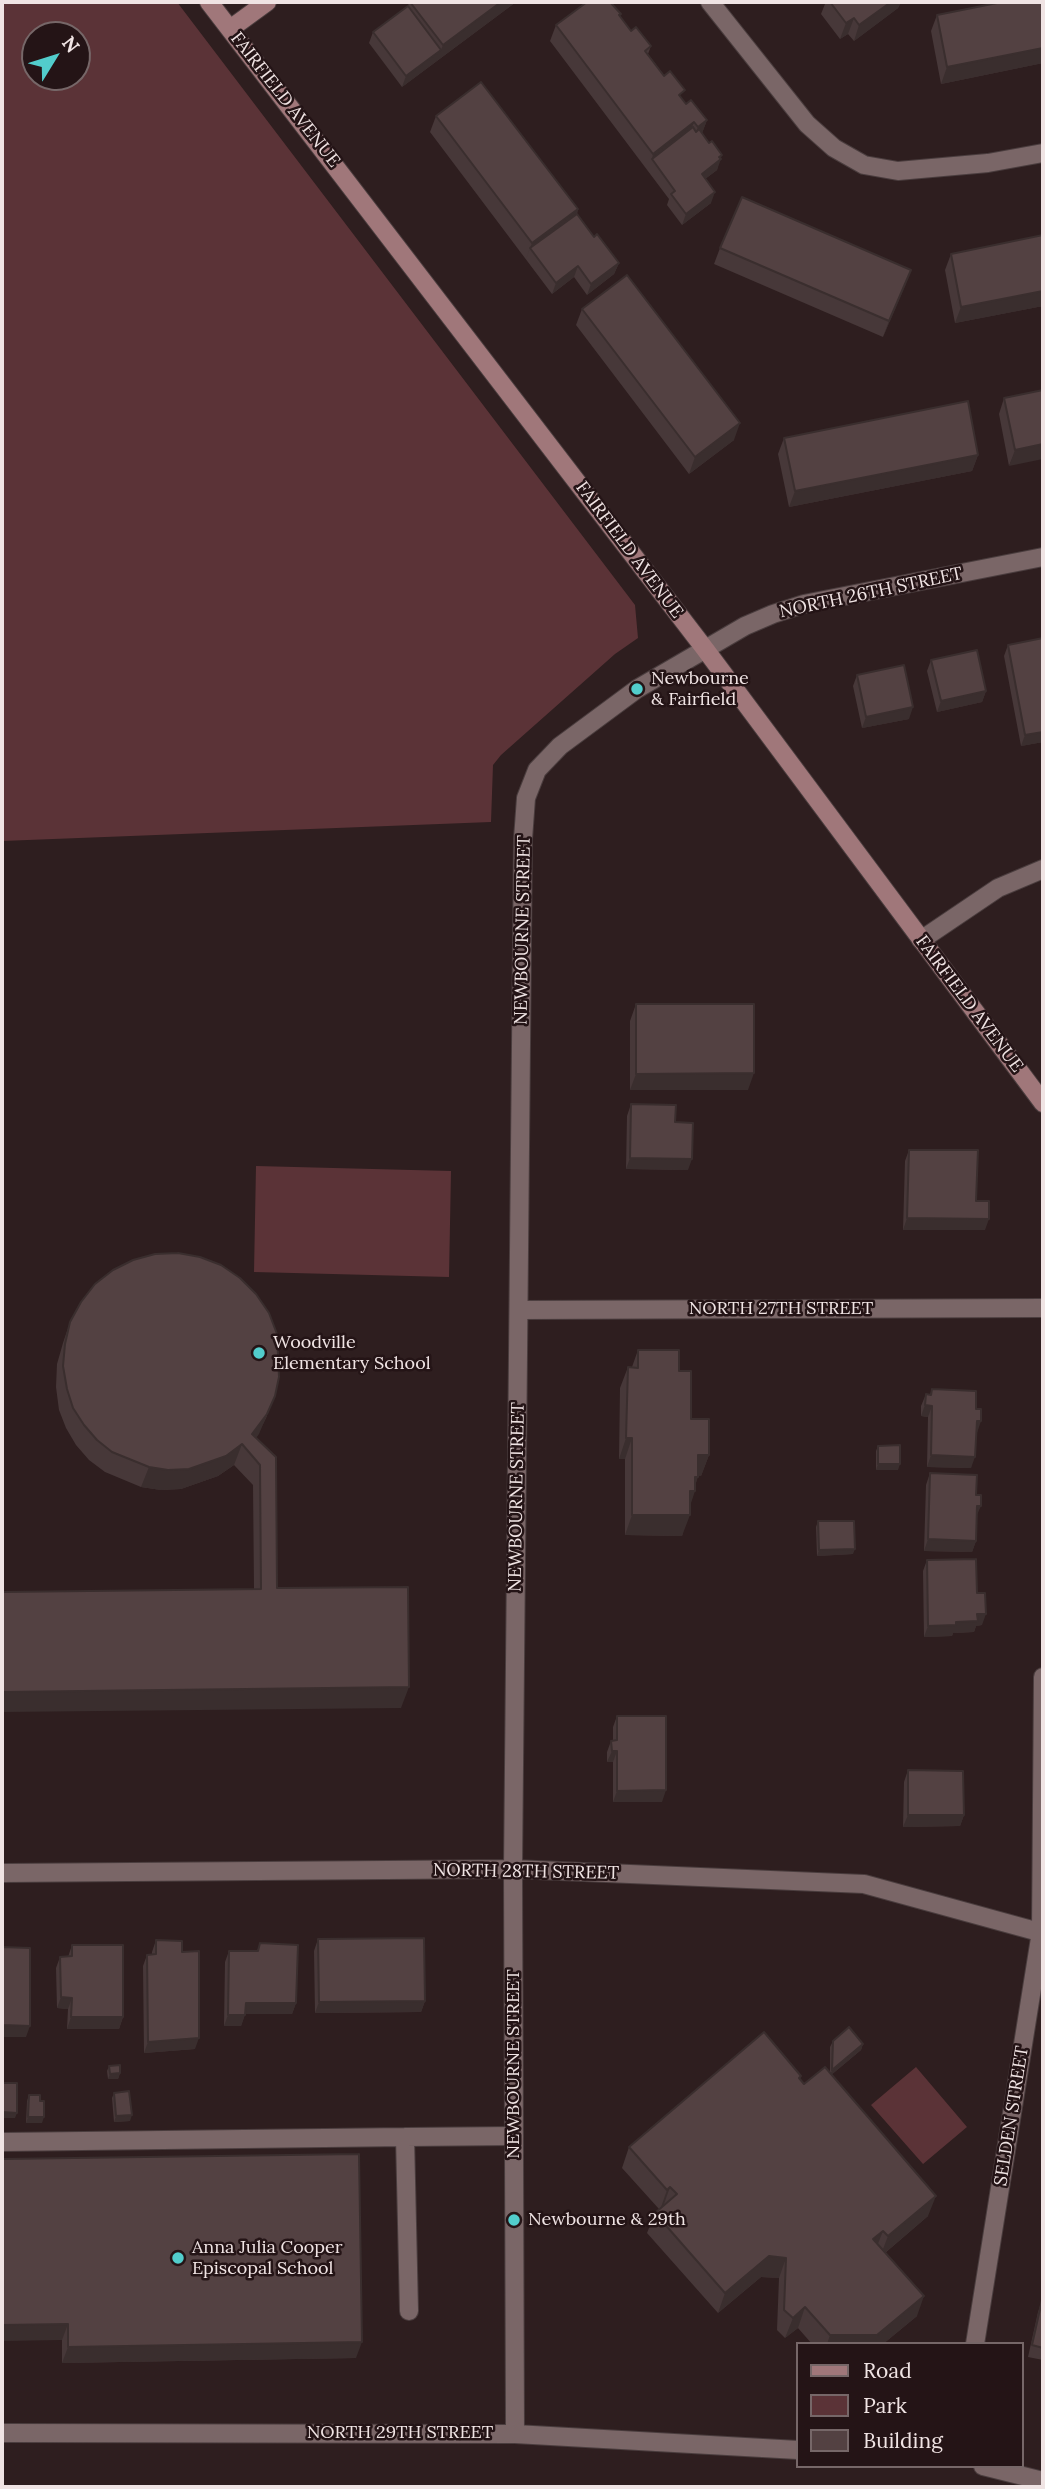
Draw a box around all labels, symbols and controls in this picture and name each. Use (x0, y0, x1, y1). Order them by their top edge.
north arrow (21, 21, 91, 91)
street label: FAIRFIELD AVENUE (226, 28, 344, 172)
text: N (57, 31, 85, 57)
street label: FAIRFIELD AVENUE (571, 477, 687, 623)
street label: NORTH 26TH STREET (777, 563, 965, 623)
place label: Newbourne & Fairfield (651, 668, 749, 710)
marker: Newbourne & Fairfield (629, 681, 645, 697)
street label: NEWBOURNE STREET (511, 835, 535, 1025)
street label: FAIRFIELD AVENUE (911, 931, 1027, 1077)
street label: NORTH 27TH STREET (689, 1298, 873, 1320)
place label: Woodville Elementary School (273, 1332, 431, 1374)
marker: Woodville Elementary School (251, 1345, 267, 1361)
street label: NEWBOURNE STREET (505, 1402, 529, 1592)
street label: NORTH 28TH STREET (433, 1860, 619, 1884)
street label: NEWBOURNE STREET (503, 1969, 525, 2159)
street label: SELDEN STREET (990, 2044, 1034, 2188)
place label: Newbourne & 29th (528, 2209, 686, 2231)
marker: Newbourne & 29th (506, 2212, 522, 2228)
place label: Anna Julia Cooper Episcopal School (192, 2237, 343, 2280)
marker: Anna Julia Cooper Episcopal School (170, 2250, 186, 2266)
legend (796, 2342, 1024, 2468)
text: Road (863, 2357, 912, 2384)
text: Park (863, 2392, 907, 2419)
street label: NORTH 29TH STREET (307, 2422, 493, 2444)
text: Building (863, 2427, 943, 2454)

